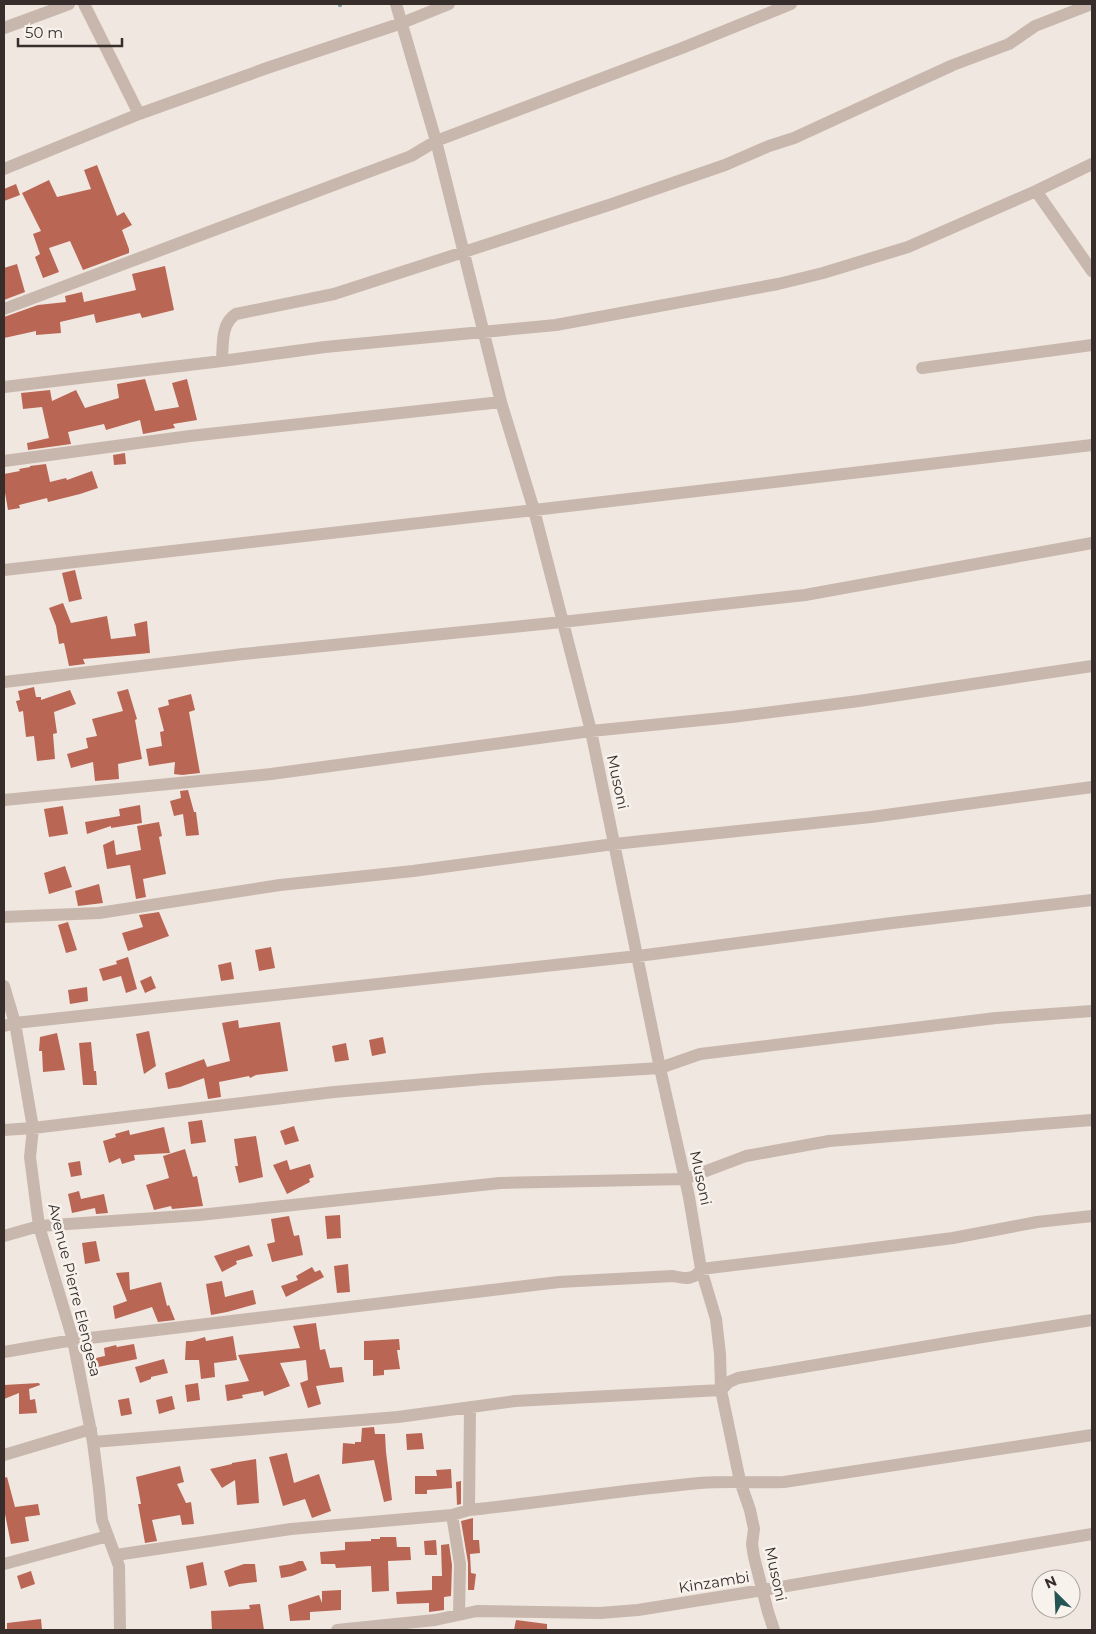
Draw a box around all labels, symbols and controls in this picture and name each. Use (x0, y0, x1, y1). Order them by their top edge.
scale bar (18, 15, 121, 47)
text: 50 m (25, 23, 63, 42)
street label: Musoni (603, 753, 633, 811)
street label: Musoni (686, 1149, 716, 1207)
street label: Avenue Pierre Elengesa (44, 1201, 106, 1379)
street label: Musoni (761, 1545, 791, 1603)
street label: Kinzambi (677, 1567, 751, 1597)
north arrow (1031, 1569, 1081, 1619)
text: N (1042, 1572, 1060, 1593)

